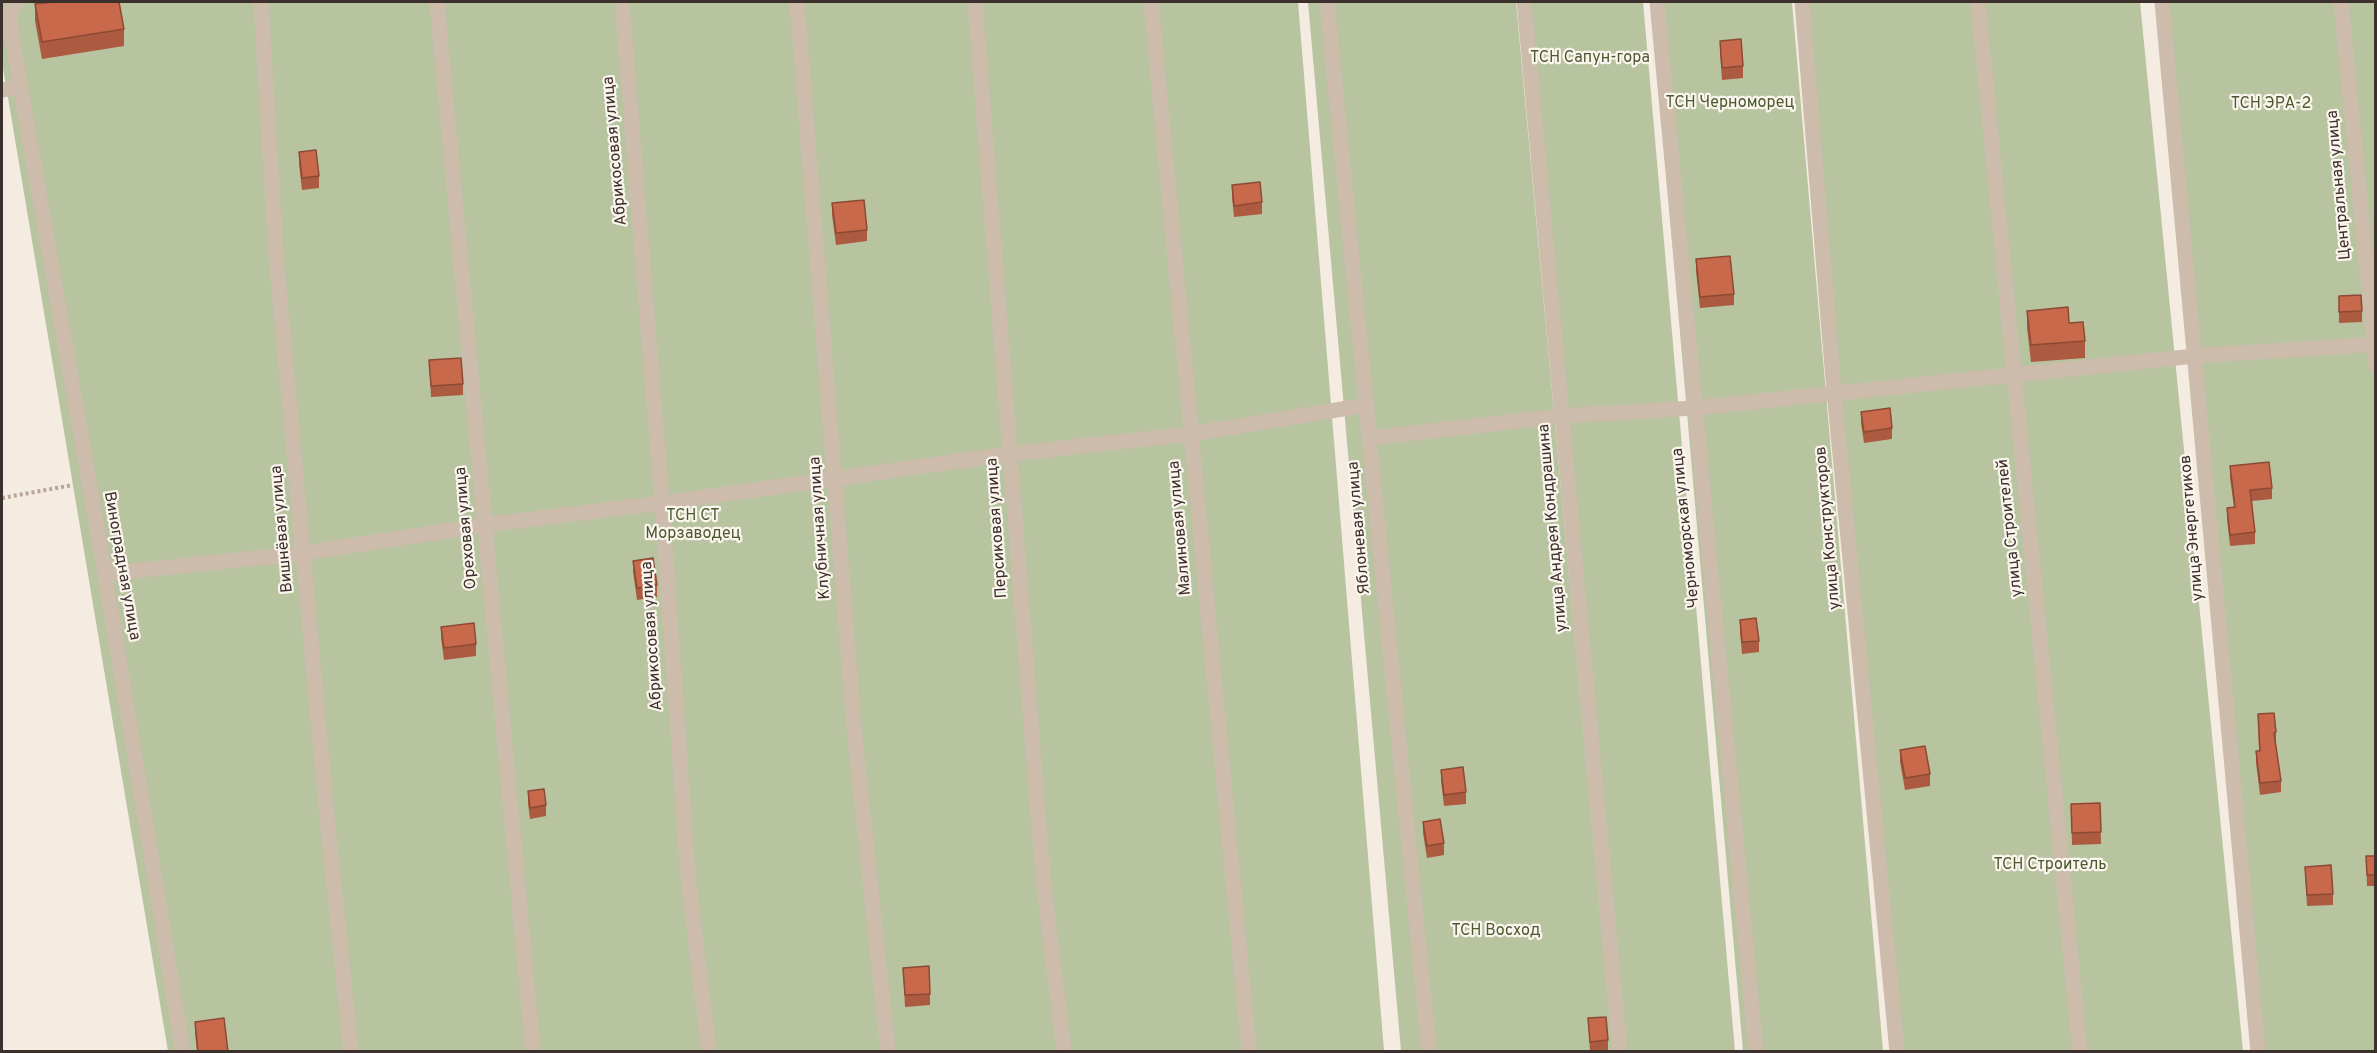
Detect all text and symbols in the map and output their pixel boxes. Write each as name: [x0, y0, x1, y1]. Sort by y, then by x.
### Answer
park label: ТСН Сапун-гора: [1530, 49, 1650, 69]
street label: Абрикосовая улица: [600, 76, 632, 226]
park label: ТСН Черноморец: [1666, 94, 1794, 114]
park label: ТСН ЭРА-2: [2231, 95, 2311, 115]
street label: Центральная улица: [2324, 109, 2356, 261]
street label: улица Андрея Кондрашина: [1535, 423, 1573, 633]
street label: улица Конструкторов: [1812, 445, 1846, 611]
street label: Черноморская улица: [1669, 447, 1705, 609]
street label: улица Энергетиков: [2177, 454, 2209, 602]
street label: Клубничная улица: [806, 456, 836, 600]
street label: Персиковая улица: [984, 457, 1012, 599]
street label: улица Строителей: [1994, 458, 2028, 598]
street label: Малиновая улица: [1166, 460, 1196, 596]
street label: Яблоневая улица: [1345, 461, 1375, 595]
street label: Вишнёвая улица: [268, 465, 298, 593]
street label: Ореховая улица: [452, 466, 482, 590]
street label: Виноградная улица: [98, 490, 144, 642]
park label: ТСН СТ Морзаводец: [645, 507, 741, 545]
street label: Абрикосовая улица: [638, 561, 668, 711]
park label: ТСН Строитель: [1993, 856, 2107, 876]
park label: ТСН Восход: [1451, 922, 1541, 942]

